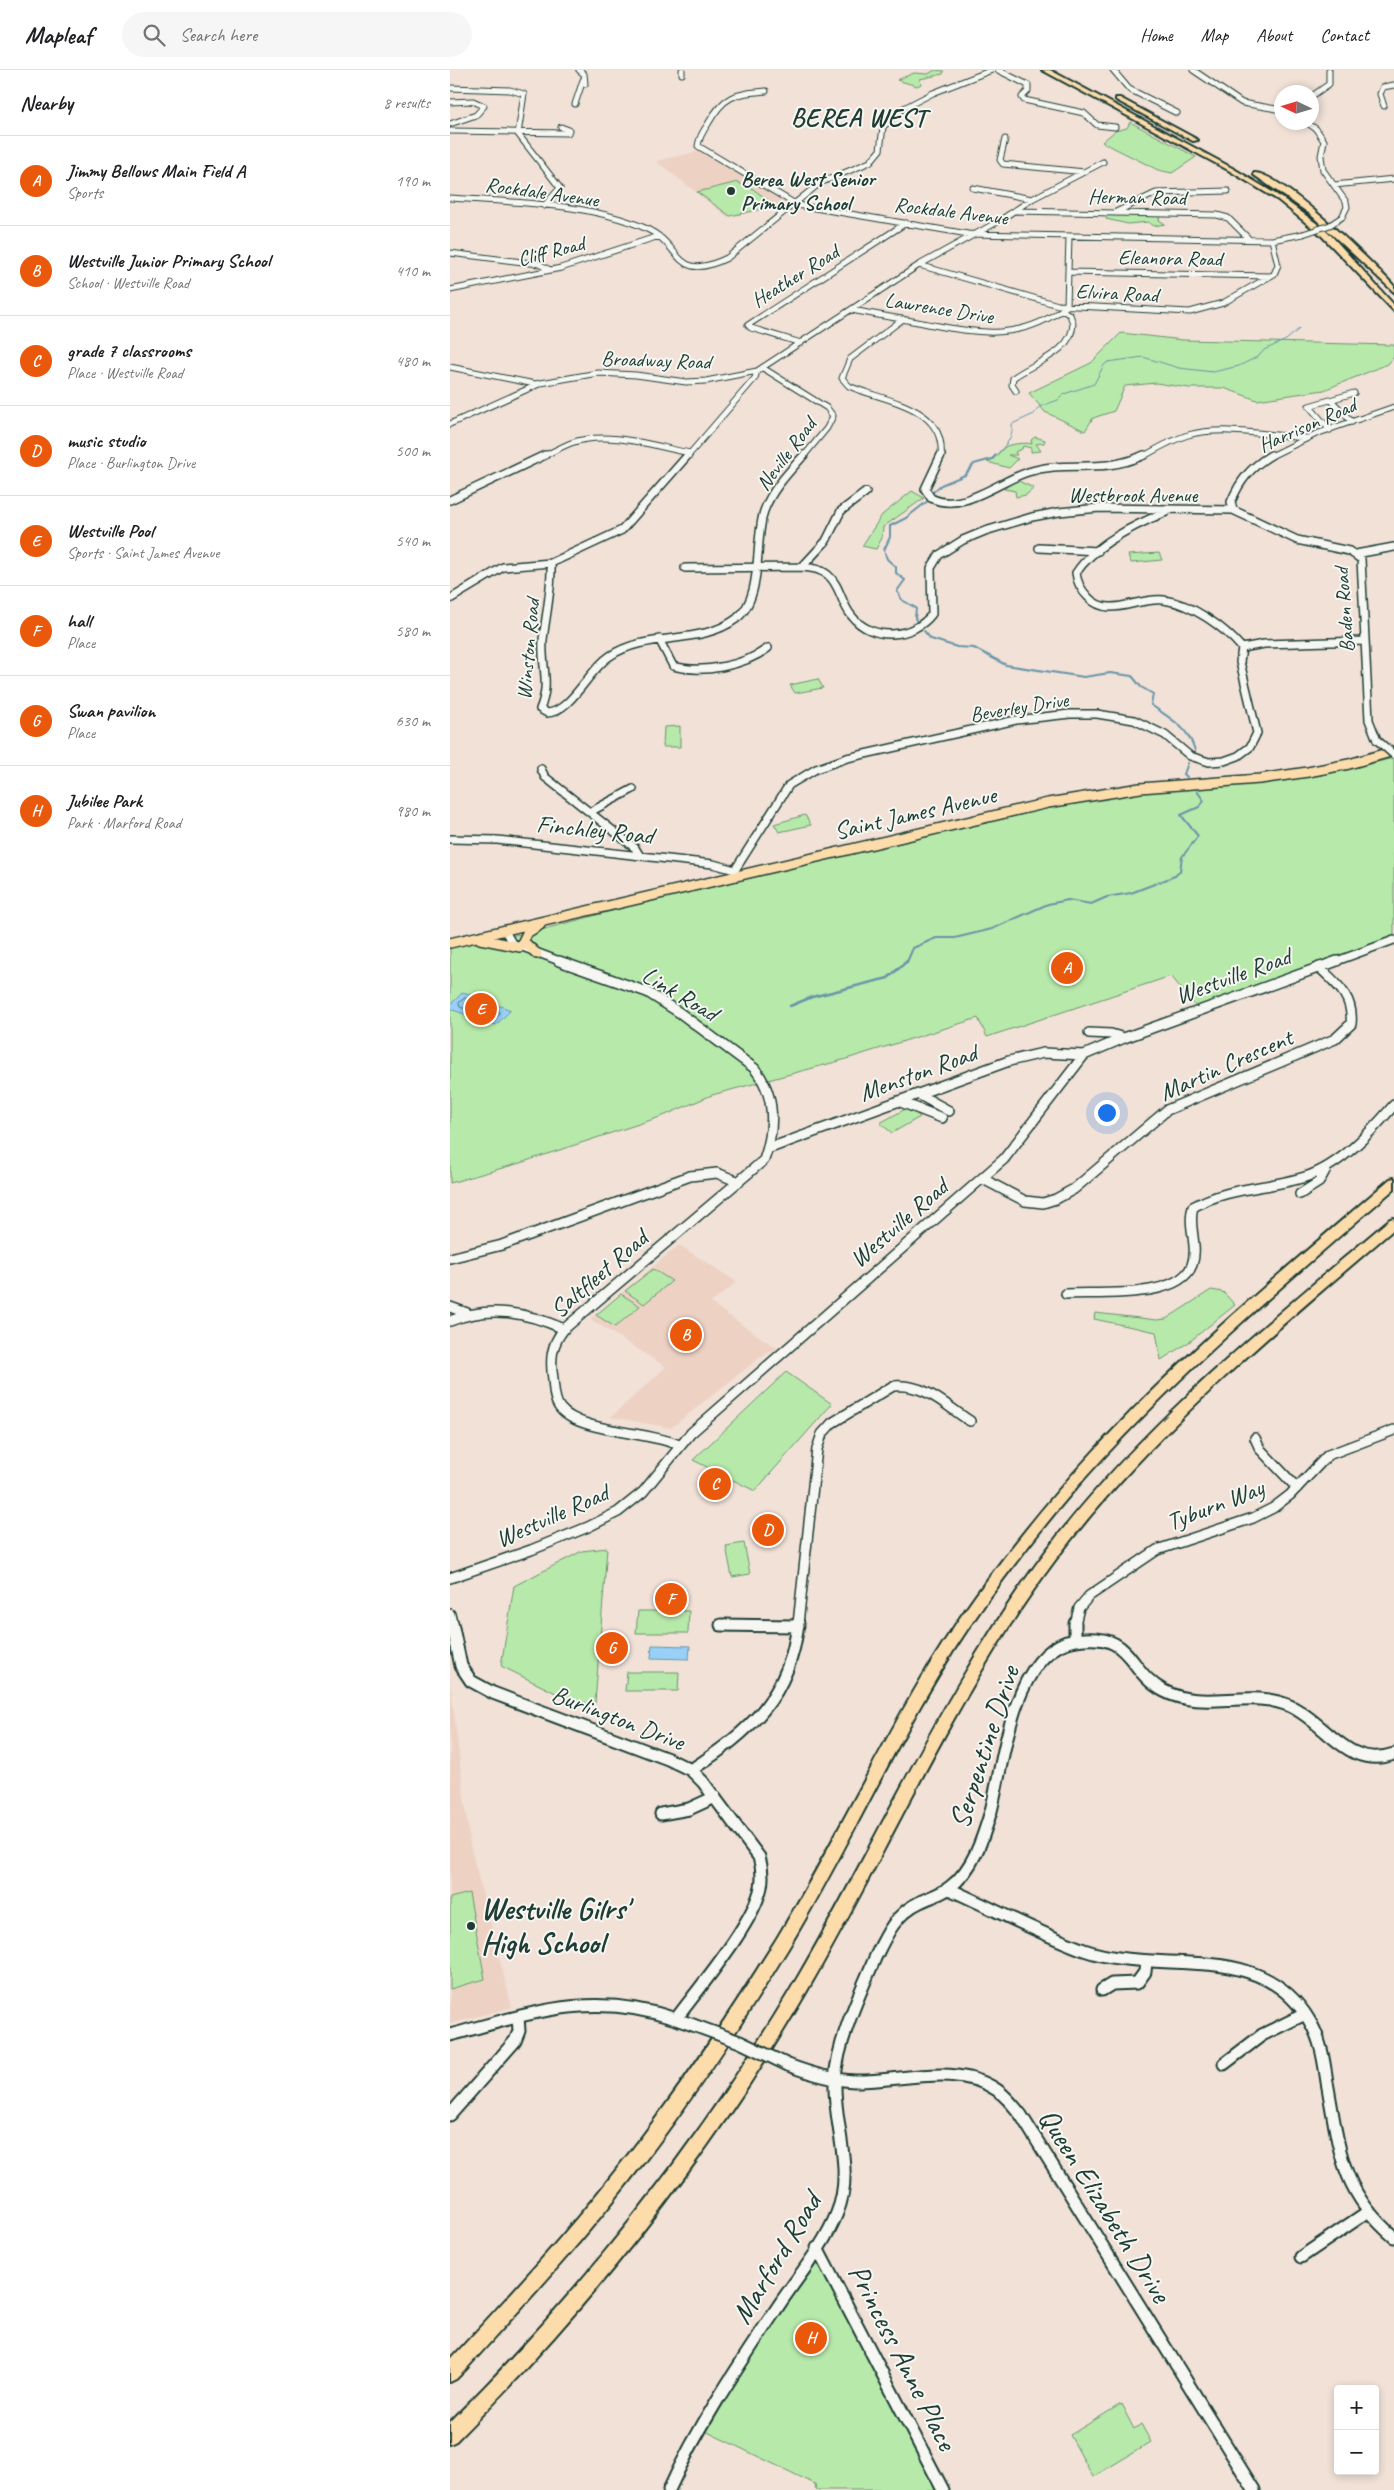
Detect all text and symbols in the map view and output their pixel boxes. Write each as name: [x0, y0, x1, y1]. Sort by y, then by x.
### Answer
search box: [122, 12, 472, 57]
text: Mapleaf: [25, 20, 92, 50]
icon: search: [140, 21, 168, 49]
text: Search here: [180, 23, 257, 47]
text: Home: [1140, 24, 1173, 46]
text: Map: [1201, 24, 1228, 46]
text: About: [1256, 24, 1292, 46]
text: Contact: [1320, 24, 1369, 46]
north arrow: [1274, 85, 1319, 130]
text: Nearby: [20, 90, 73, 116]
text: 8 results: [383, 93, 430, 113]
district label: BEREA WEST: [791, 102, 931, 134]
text: Jimmy Bellows Main Field A: [67, 159, 245, 183]
place label: Berea West Senior Primary School: [741, 166, 877, 216]
text: A: [32, 171, 40, 191]
text: 190 m: [396, 171, 430, 191]
street label: Rockdale Avenue: [484, 171, 601, 213]
text: Sports: [67, 183, 103, 203]
street label: Herman Road: [1088, 183, 1190, 211]
marker: Berea West Senior Primary School: [725, 185, 737, 197]
street label: Rockdale Avenue: [893, 191, 1010, 231]
street label: Cliff Road: [515, 229, 591, 272]
street label: Heather Road: [746, 237, 847, 313]
street label: Eleanora Road: [1118, 244, 1226, 272]
text: Westville Junior Primary School: [67, 249, 270, 273]
text: B: [32, 261, 40, 281]
text: 410 m: [396, 261, 430, 281]
text: School · Westville Road: [67, 273, 189, 293]
street label: Elvira Road: [1075, 278, 1163, 308]
street label: Lawrence Drive: [883, 287, 996, 330]
text: grade 7 classrooms: [67, 339, 191, 363]
street label: Broadway Road: [601, 345, 715, 375]
text: C: [32, 351, 40, 371]
text: 480 m: [396, 351, 430, 371]
text: Place · Westville Road: [67, 363, 183, 383]
street label: Harrison Road: [1254, 390, 1363, 458]
street label: Neville Road: [750, 409, 824, 496]
text: music studio: [67, 429, 145, 453]
text: D: [31, 441, 41, 461]
text: 500 m: [396, 441, 430, 461]
text: Place · Burlington Drive: [67, 453, 195, 473]
street label: Westbrook Avenue: [1069, 482, 1199, 508]
text: Westville Pool: [67, 519, 153, 543]
text: E: [32, 531, 40, 551]
text: 540 m: [396, 531, 430, 551]
text: Sports · Saint James Avenue: [67, 543, 219, 563]
street label: Baden Road: [1328, 564, 1360, 653]
street label: Winston Road: [511, 594, 546, 700]
text: hall: [67, 609, 91, 633]
text: F: [32, 621, 40, 641]
text: 580 m: [396, 621, 430, 641]
text: Place: [67, 633, 95, 653]
street label: Beverley Drive: [968, 686, 1071, 728]
text: Swan pavilion: [67, 699, 155, 723]
text: G: [32, 711, 40, 731]
text: 630 m: [396, 711, 430, 731]
text: Place: [67, 723, 95, 743]
street label: Saint James Avenue: [831, 778, 1001, 847]
text: Jubilee Park: [67, 789, 142, 813]
text: H: [31, 801, 41, 821]
text: 980 m: [396, 801, 430, 821]
street label: Finchley Road: [535, 808, 658, 852]
text: Park · Marford Road: [67, 813, 181, 833]
street label: Westville Road: [1171, 939, 1298, 1012]
pin: A: [1051, 949, 1083, 987]
street label: Link Road: [636, 959, 727, 1031]
pin: E: [465, 990, 497, 1028]
street label: Martin Crescent: [1154, 1020, 1300, 1109]
street label: Menston Road: [855, 1035, 985, 1109]
your location: [1094, 1100, 1120, 1126]
street label: Westville Road: [843, 1169, 957, 1275]
street label: Saltfleet Road: [543, 1220, 658, 1325]
pin: B: [670, 1316, 702, 1354]
pin: C: [699, 1465, 731, 1503]
street label: Tyburn Way: [1162, 1471, 1270, 1538]
street label: Westville Road: [490, 1476, 616, 1555]
pin: D: [752, 1511, 784, 1549]
pin: F: [655, 1580, 687, 1618]
pin: G: [596, 1629, 628, 1667]
street label: Serpentine Drive: [940, 1659, 1029, 1833]
street label: Burlington Drive: [547, 1678, 691, 1759]
place label: Westville Gilrs' High School: [481, 1890, 635, 1962]
marker: Westville Gilrs' High School: [465, 1920, 477, 1932]
street label: Queen Elizabeth Drive: [1030, 2101, 1181, 2311]
street label: Marford Road: [722, 2182, 832, 2330]
street label: Princess Anne Place: [840, 2258, 967, 2458]
pin: H: [795, 2319, 827, 2357]
map controls: [1334, 2385, 1379, 2475]
button: +: [1334, 2385, 1379, 2430]
button: −: [1334, 2430, 1379, 2475]

